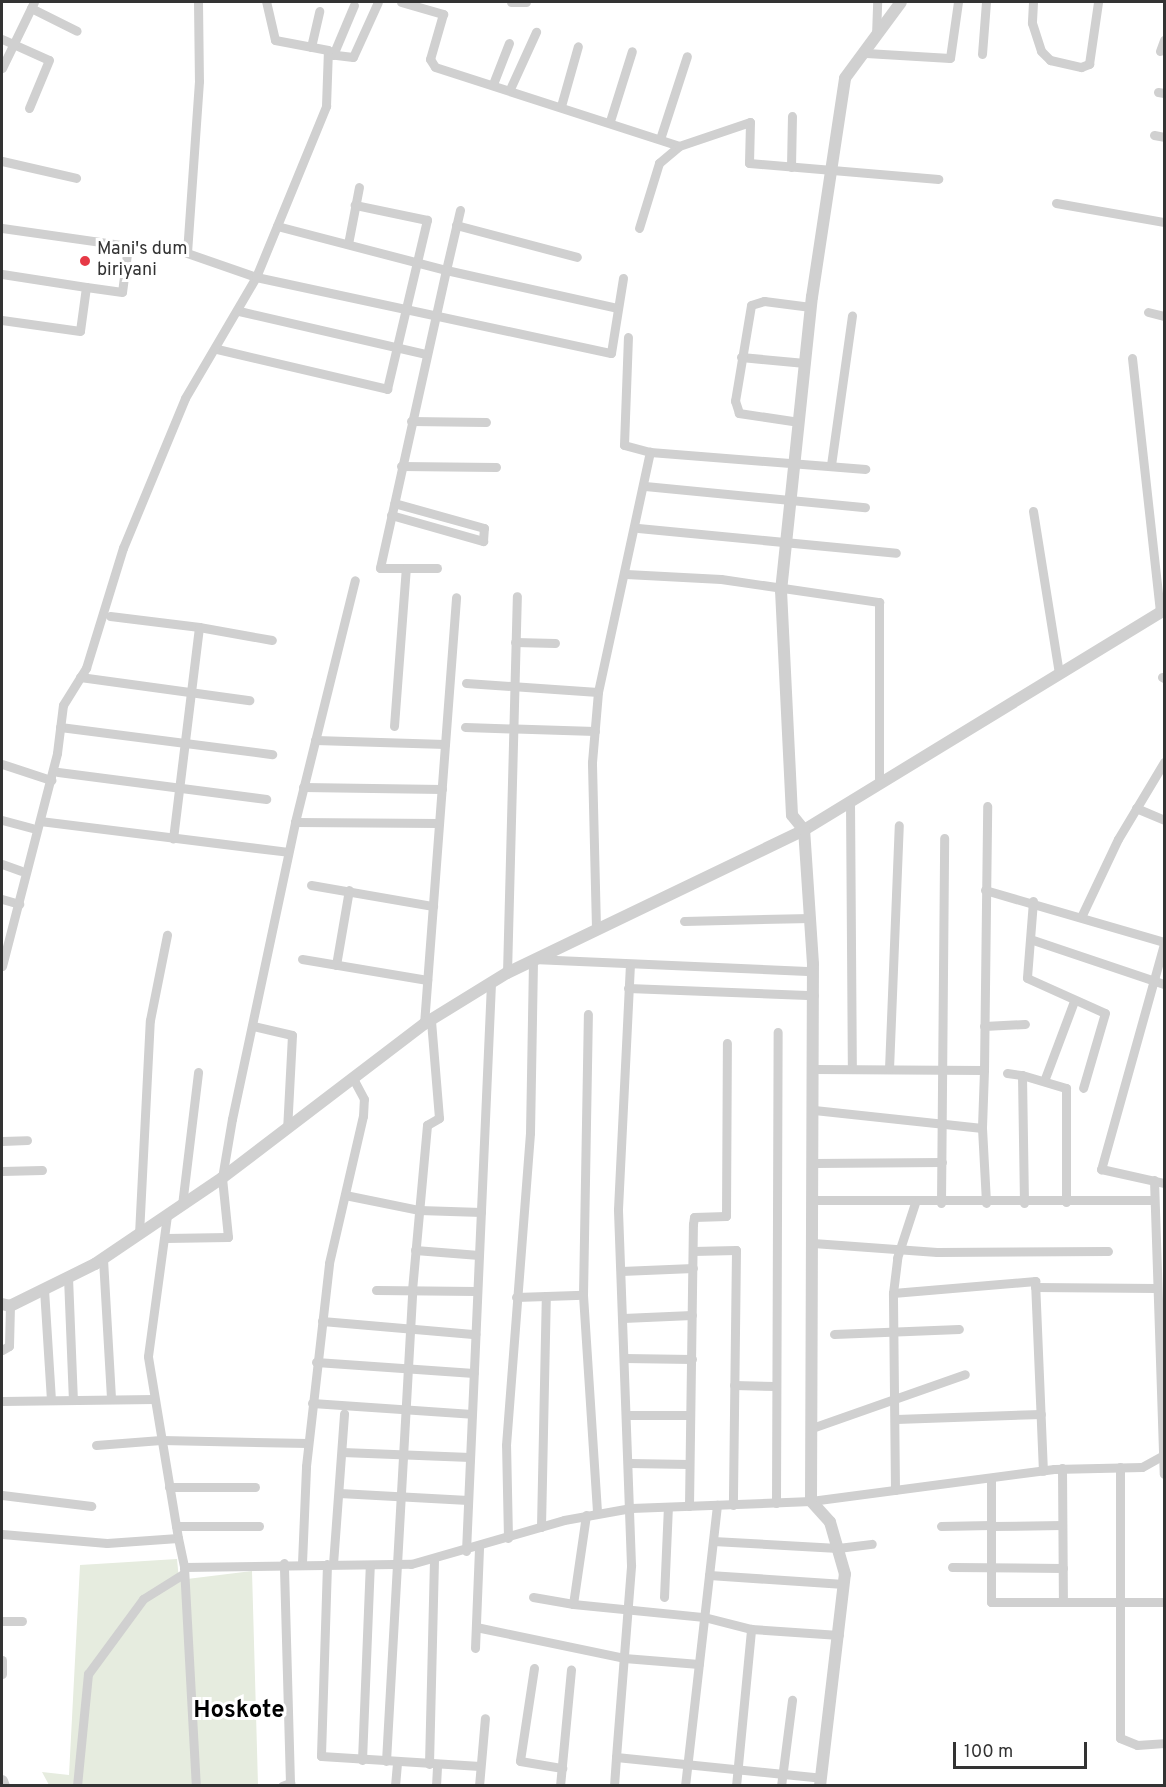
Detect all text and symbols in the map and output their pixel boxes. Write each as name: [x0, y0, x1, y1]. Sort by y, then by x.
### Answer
place label: Mani's dum biriyani: [97, 240, 187, 282]
marker: Mani's dum biriyani: [78, 254, 92, 268]
district label: Hoskote: [193, 1698, 285, 1726]
scale bar: [956, 1730, 1090, 1768]
text: 100 m: [964, 1741, 1013, 1764]

